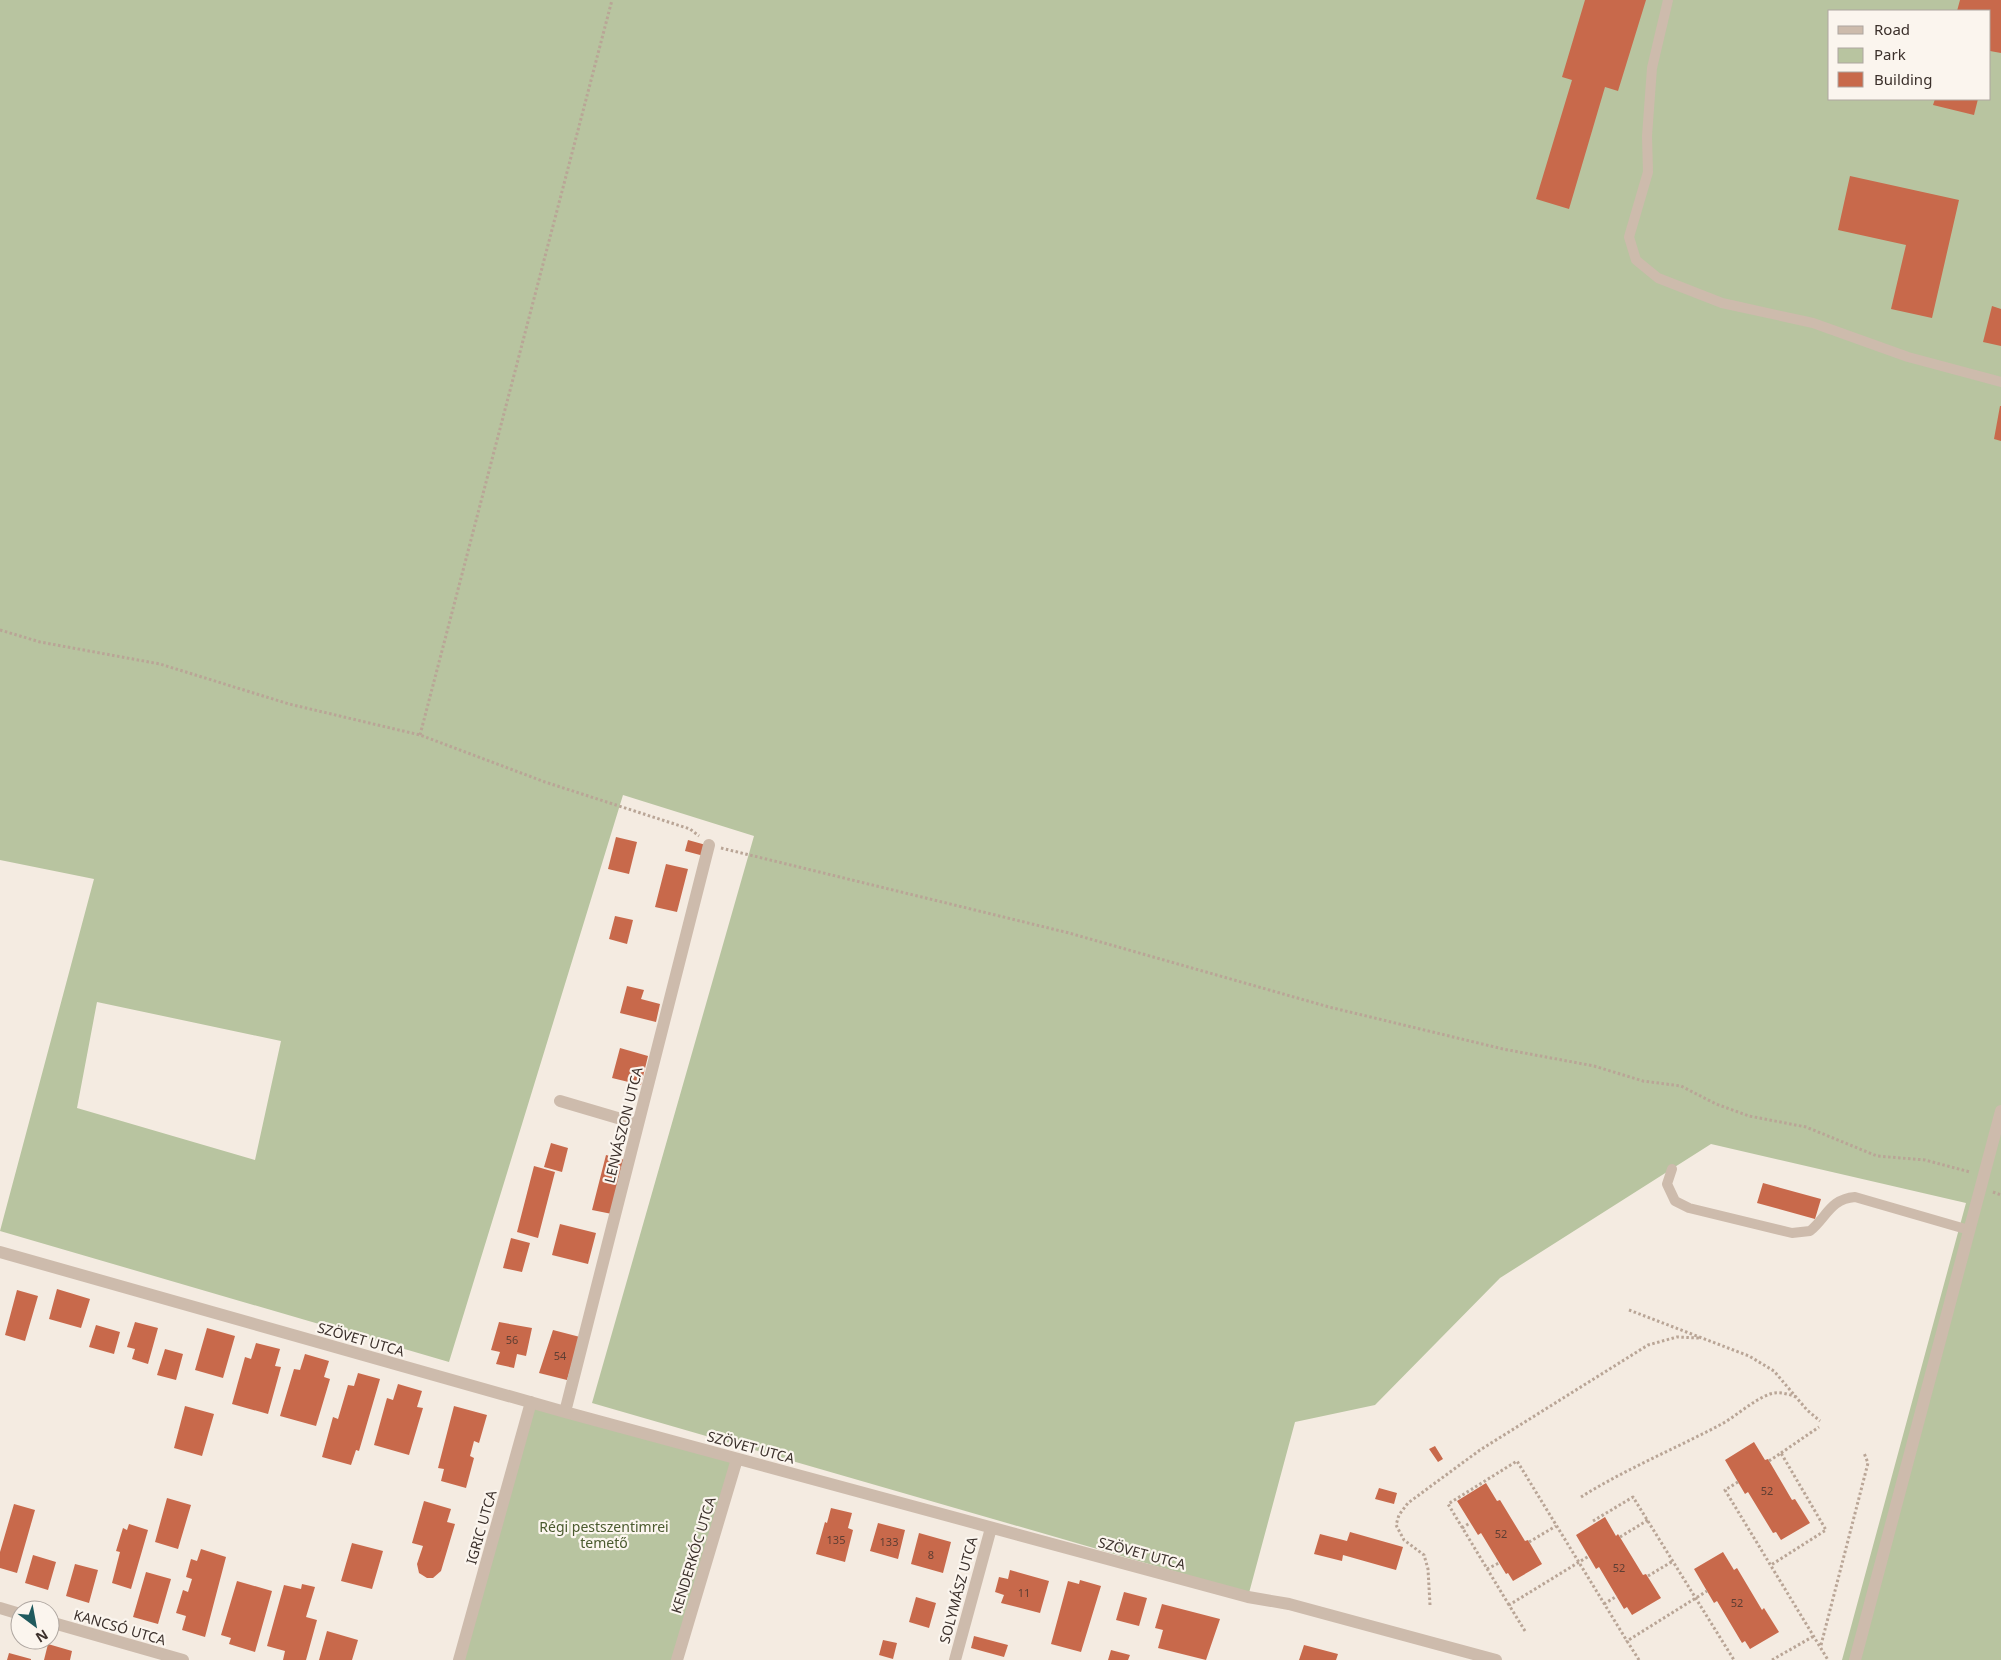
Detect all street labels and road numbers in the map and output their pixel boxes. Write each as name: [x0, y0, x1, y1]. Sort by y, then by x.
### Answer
street label: LENVÁSZON UTCA: [599, 1065, 647, 1185]
street label: SZÖVET UTCA: [315, 1318, 407, 1360]
street label: SZÖVET UTCA: [705, 1426, 797, 1468]
street label: IGRIC UTCA: [461, 1488, 501, 1566]
street label: KENDERKÓC UTCA: [666, 1494, 720, 1616]
street label: SZÖVET UTCA: [1096, 1532, 1188, 1574]
street label: SOLYMÁSZ UTCA: [935, 1534, 981, 1646]
street label: KANCSÓ UTCA: [72, 1605, 168, 1649]

